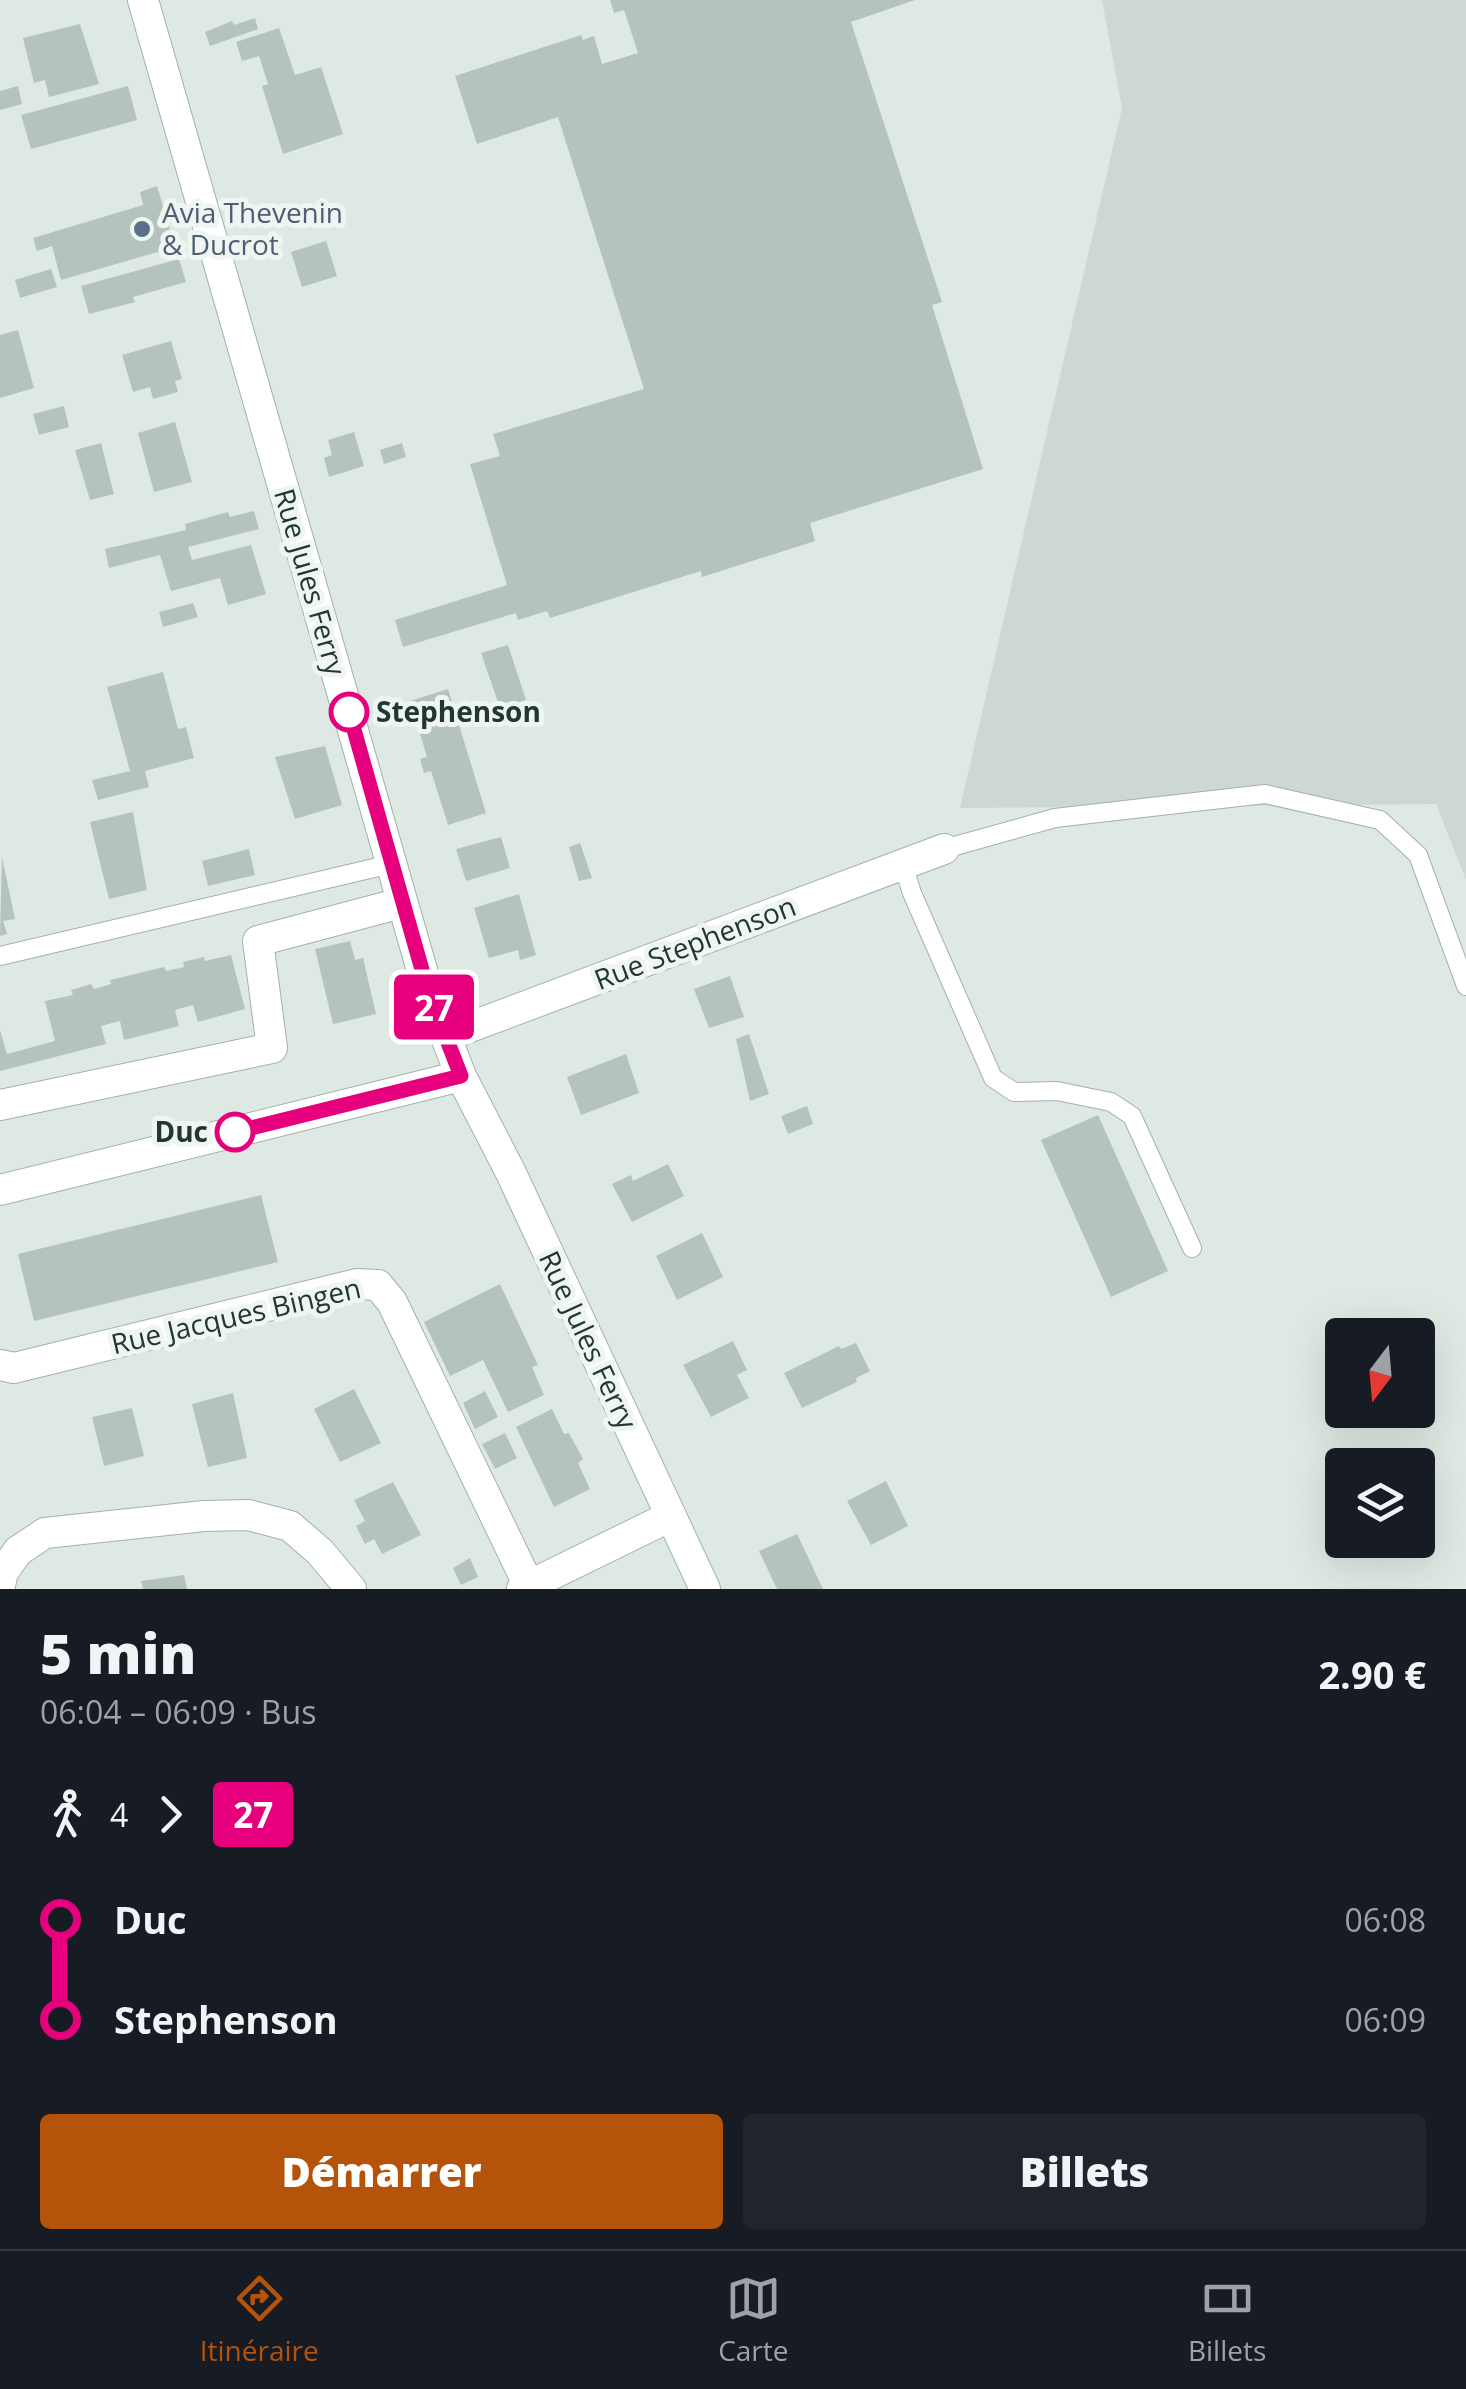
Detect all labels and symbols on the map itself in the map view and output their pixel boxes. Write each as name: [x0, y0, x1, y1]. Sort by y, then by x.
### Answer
place label: Avia Thevenin & Ducrot: [162, 193, 343, 263]
marker: Avia Thevenin & Ducrot: [131, 218, 153, 240]
street label: Rue Jules Ferry: [266, 484, 356, 680]
place label: Stephenson: [376, 692, 541, 730]
marker: Stephenson: [330, 693, 368, 731]
street label: Rue Stephenson: [588, 886, 801, 998]
line badge: 27: [389, 974, 479, 1040]
place label: Duc: [154, 1112, 208, 1150]
marker: Duc: [216, 1113, 254, 1151]
street label: Rue Jules Ferry: [531, 1244, 647, 1436]
street label: Rue Jacques Bingen: [107, 1268, 364, 1362]
north arrow: [1325, 1318, 1435, 1428]

